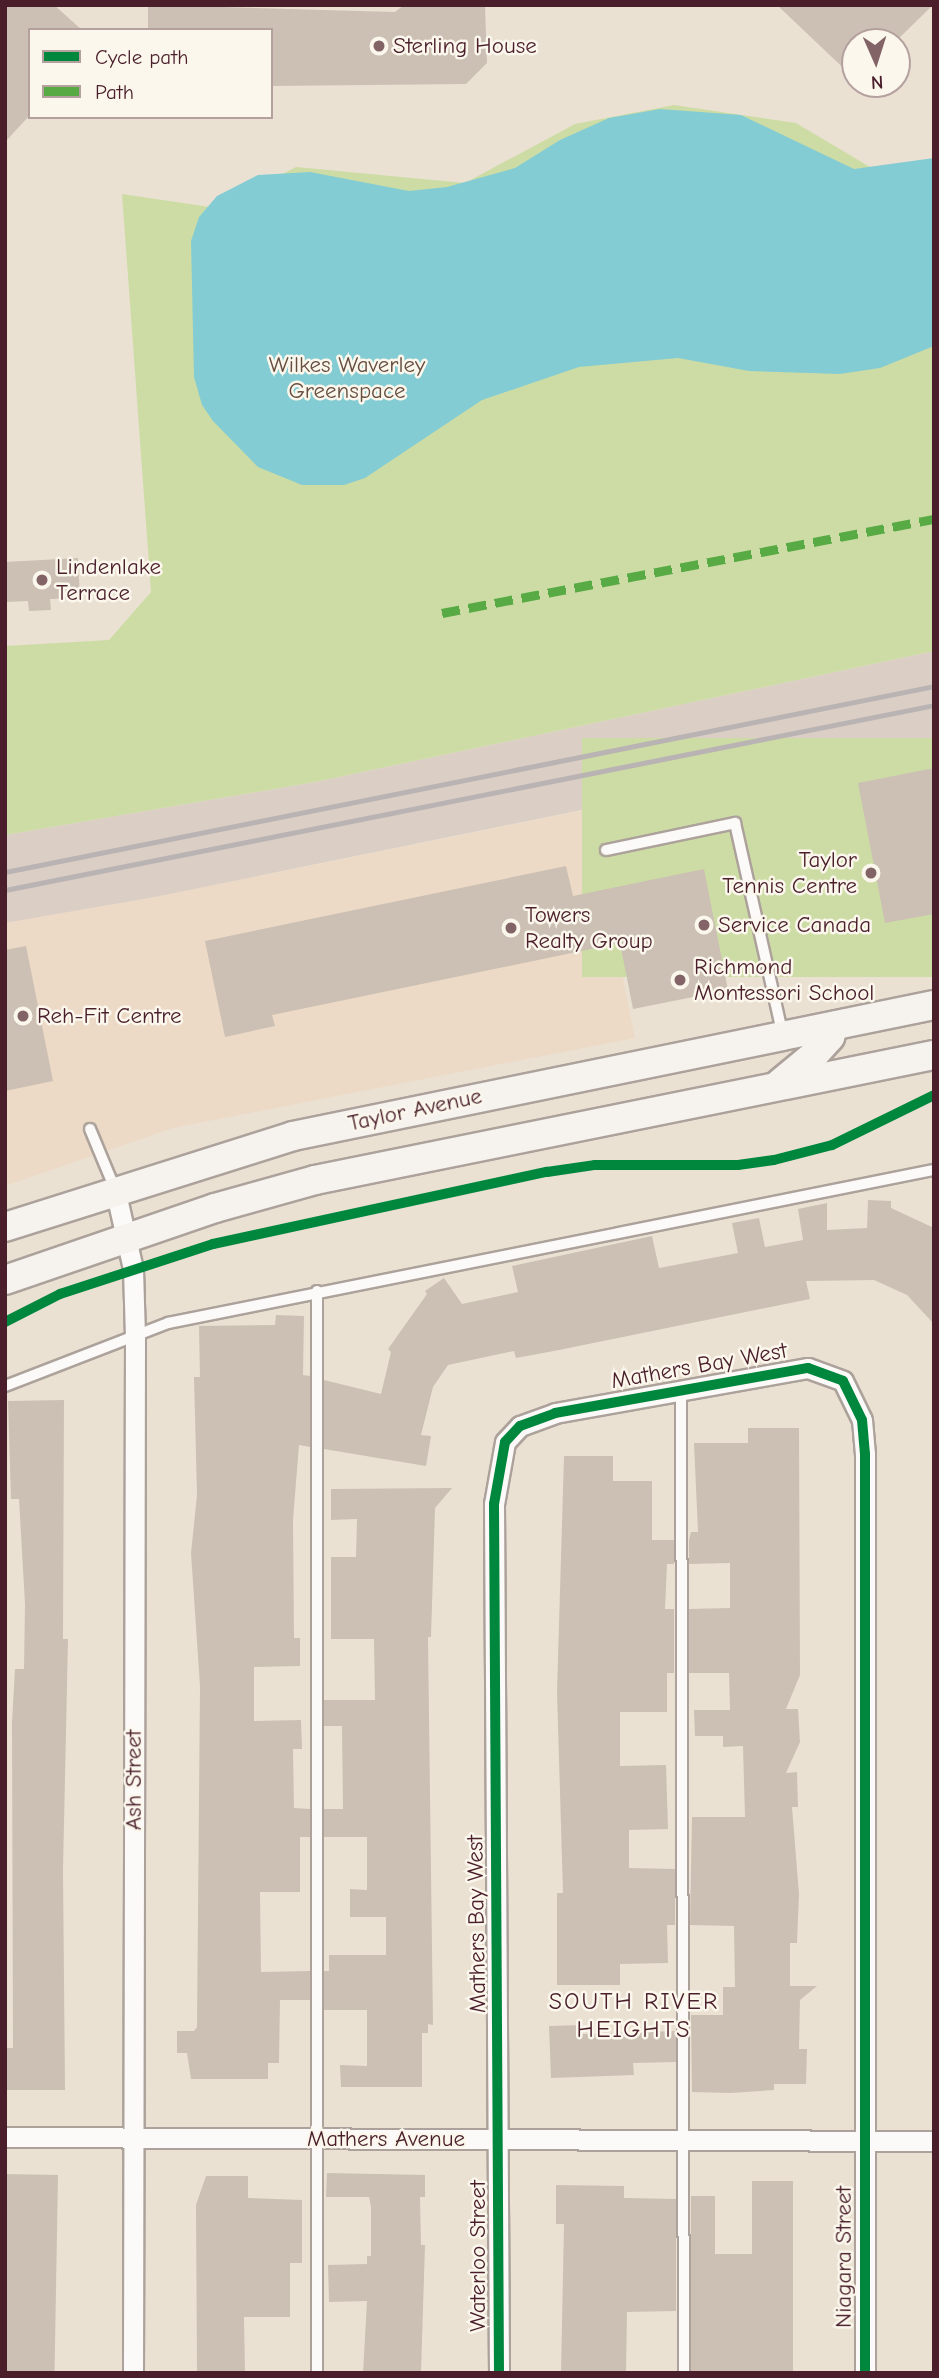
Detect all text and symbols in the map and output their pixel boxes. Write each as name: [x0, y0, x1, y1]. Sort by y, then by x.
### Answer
legend: [28, 28, 273, 119]
north arrow: [841, 28, 911, 98]
place label: Sterling House: [393, 32, 537, 60]
marker: Sterling House: [371, 38, 387, 54]
text: Cycle path: [95, 45, 188, 69]
text: N: [870, 71, 884, 93]
text: Path: [95, 80, 134, 104]
park label: Wilkes Waverley Greenspace: [269, 351, 425, 405]
place label: Lindenlake Terrace: [56, 553, 161, 607]
marker: Lindenlake Terrace: [34, 572, 50, 588]
place label: Taylor Tennis Centre: [722, 846, 857, 900]
marker: Taylor Tennis Centre: [863, 865, 879, 881]
place label: Towers Realty Group: [525, 901, 653, 955]
place label: Service Canada: [718, 911, 871, 939]
marker: Service Canada: [696, 917, 712, 933]
marker: Towers Realty Group: [503, 920, 519, 936]
place label: Richmond Montessori School: [694, 953, 874, 1007]
marker: Richmond Montessori School: [672, 972, 688, 988]
place label: Reh-Fit Centre: [37, 1002, 181, 1030]
marker: Reh-Fit Centre: [15, 1008, 31, 1024]
street label: Taylor Avenue: [346, 1082, 484, 1138]
street label: Mathers Bay West: [609, 1337, 789, 1395]
street label: Ash Street: [120, 1730, 148, 1830]
street label: Mathers Bay West: [462, 1835, 492, 2013]
district label: SOUTH RIVER HEIGHTS: [550, 1988, 718, 2044]
street label: Mathers Avenue: [307, 2125, 465, 2153]
street label: Waterloo Street: [464, 2180, 492, 2332]
street label: Niagara Street: [830, 2186, 858, 2328]

